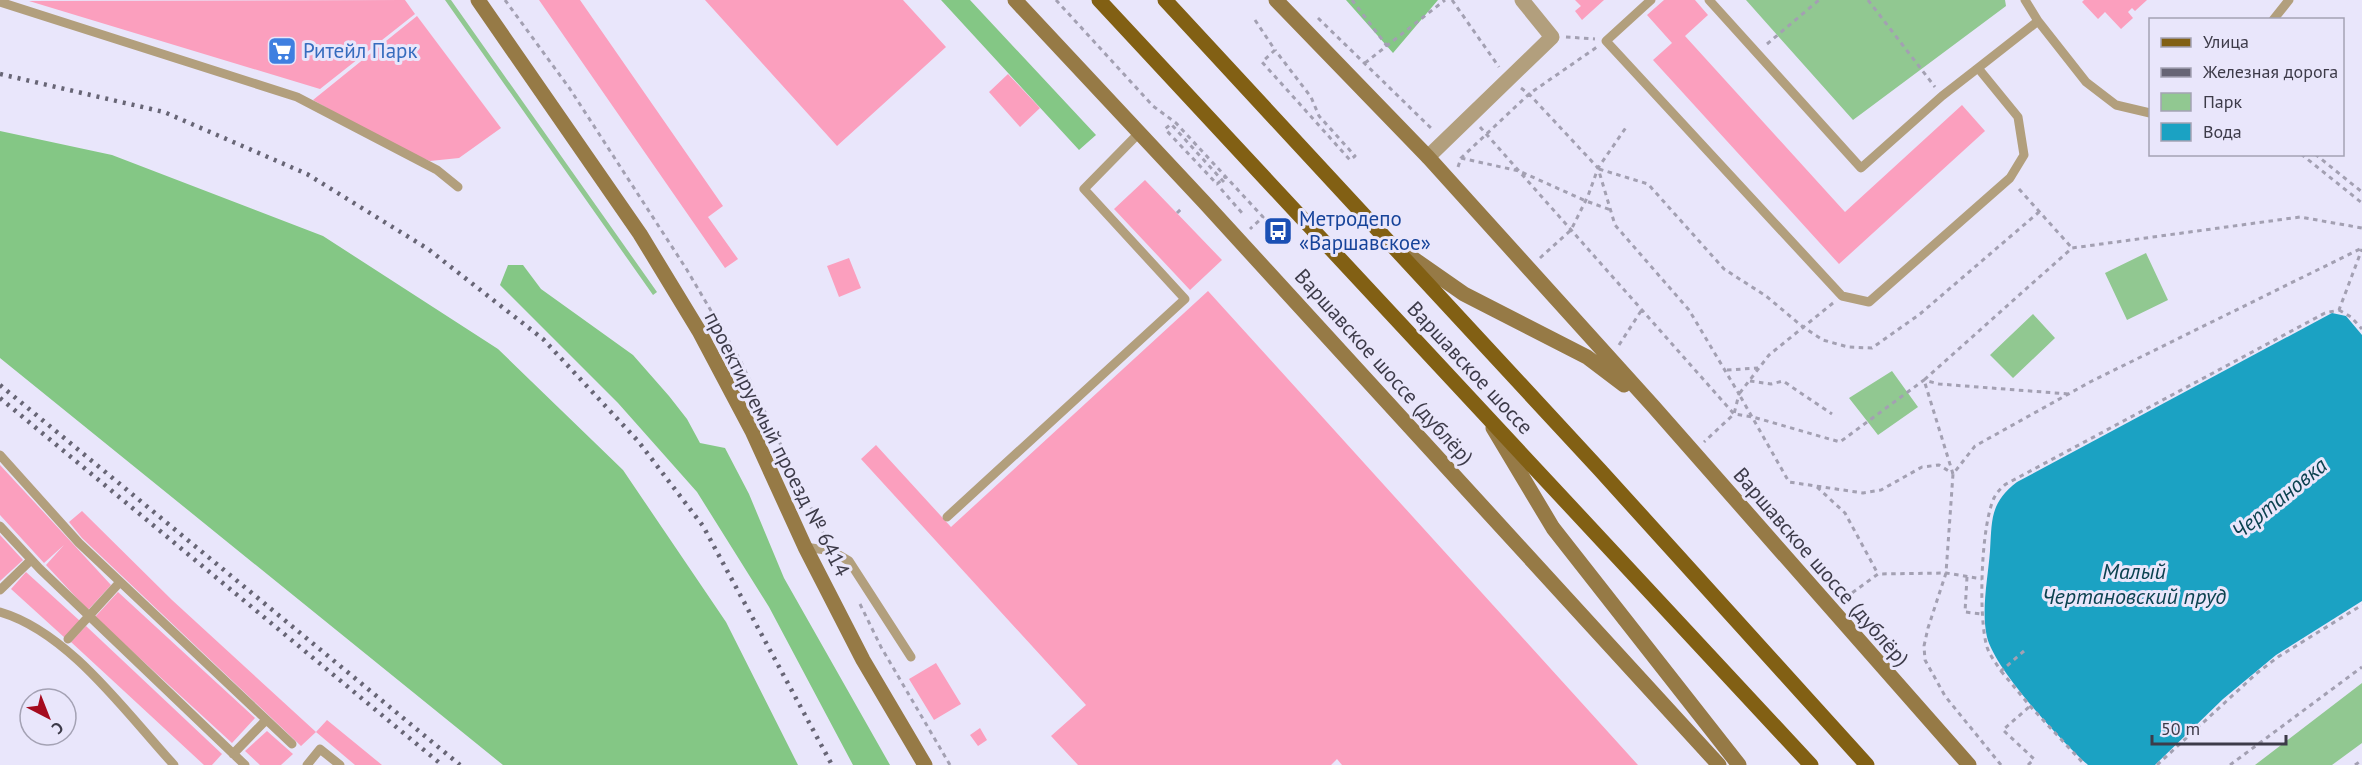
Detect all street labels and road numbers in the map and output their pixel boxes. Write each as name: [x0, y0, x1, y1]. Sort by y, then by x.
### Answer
street label: Варшавское шоссе (дублёр): [1289, 264, 1479, 470]
street label: Варшавское шоссе: [1402, 296, 1538, 440]
street label: проектируемый проезд № 6414: [699, 307, 856, 581]
street label: Варшавское шоссе (дублёр): [1728, 462, 1915, 672]

